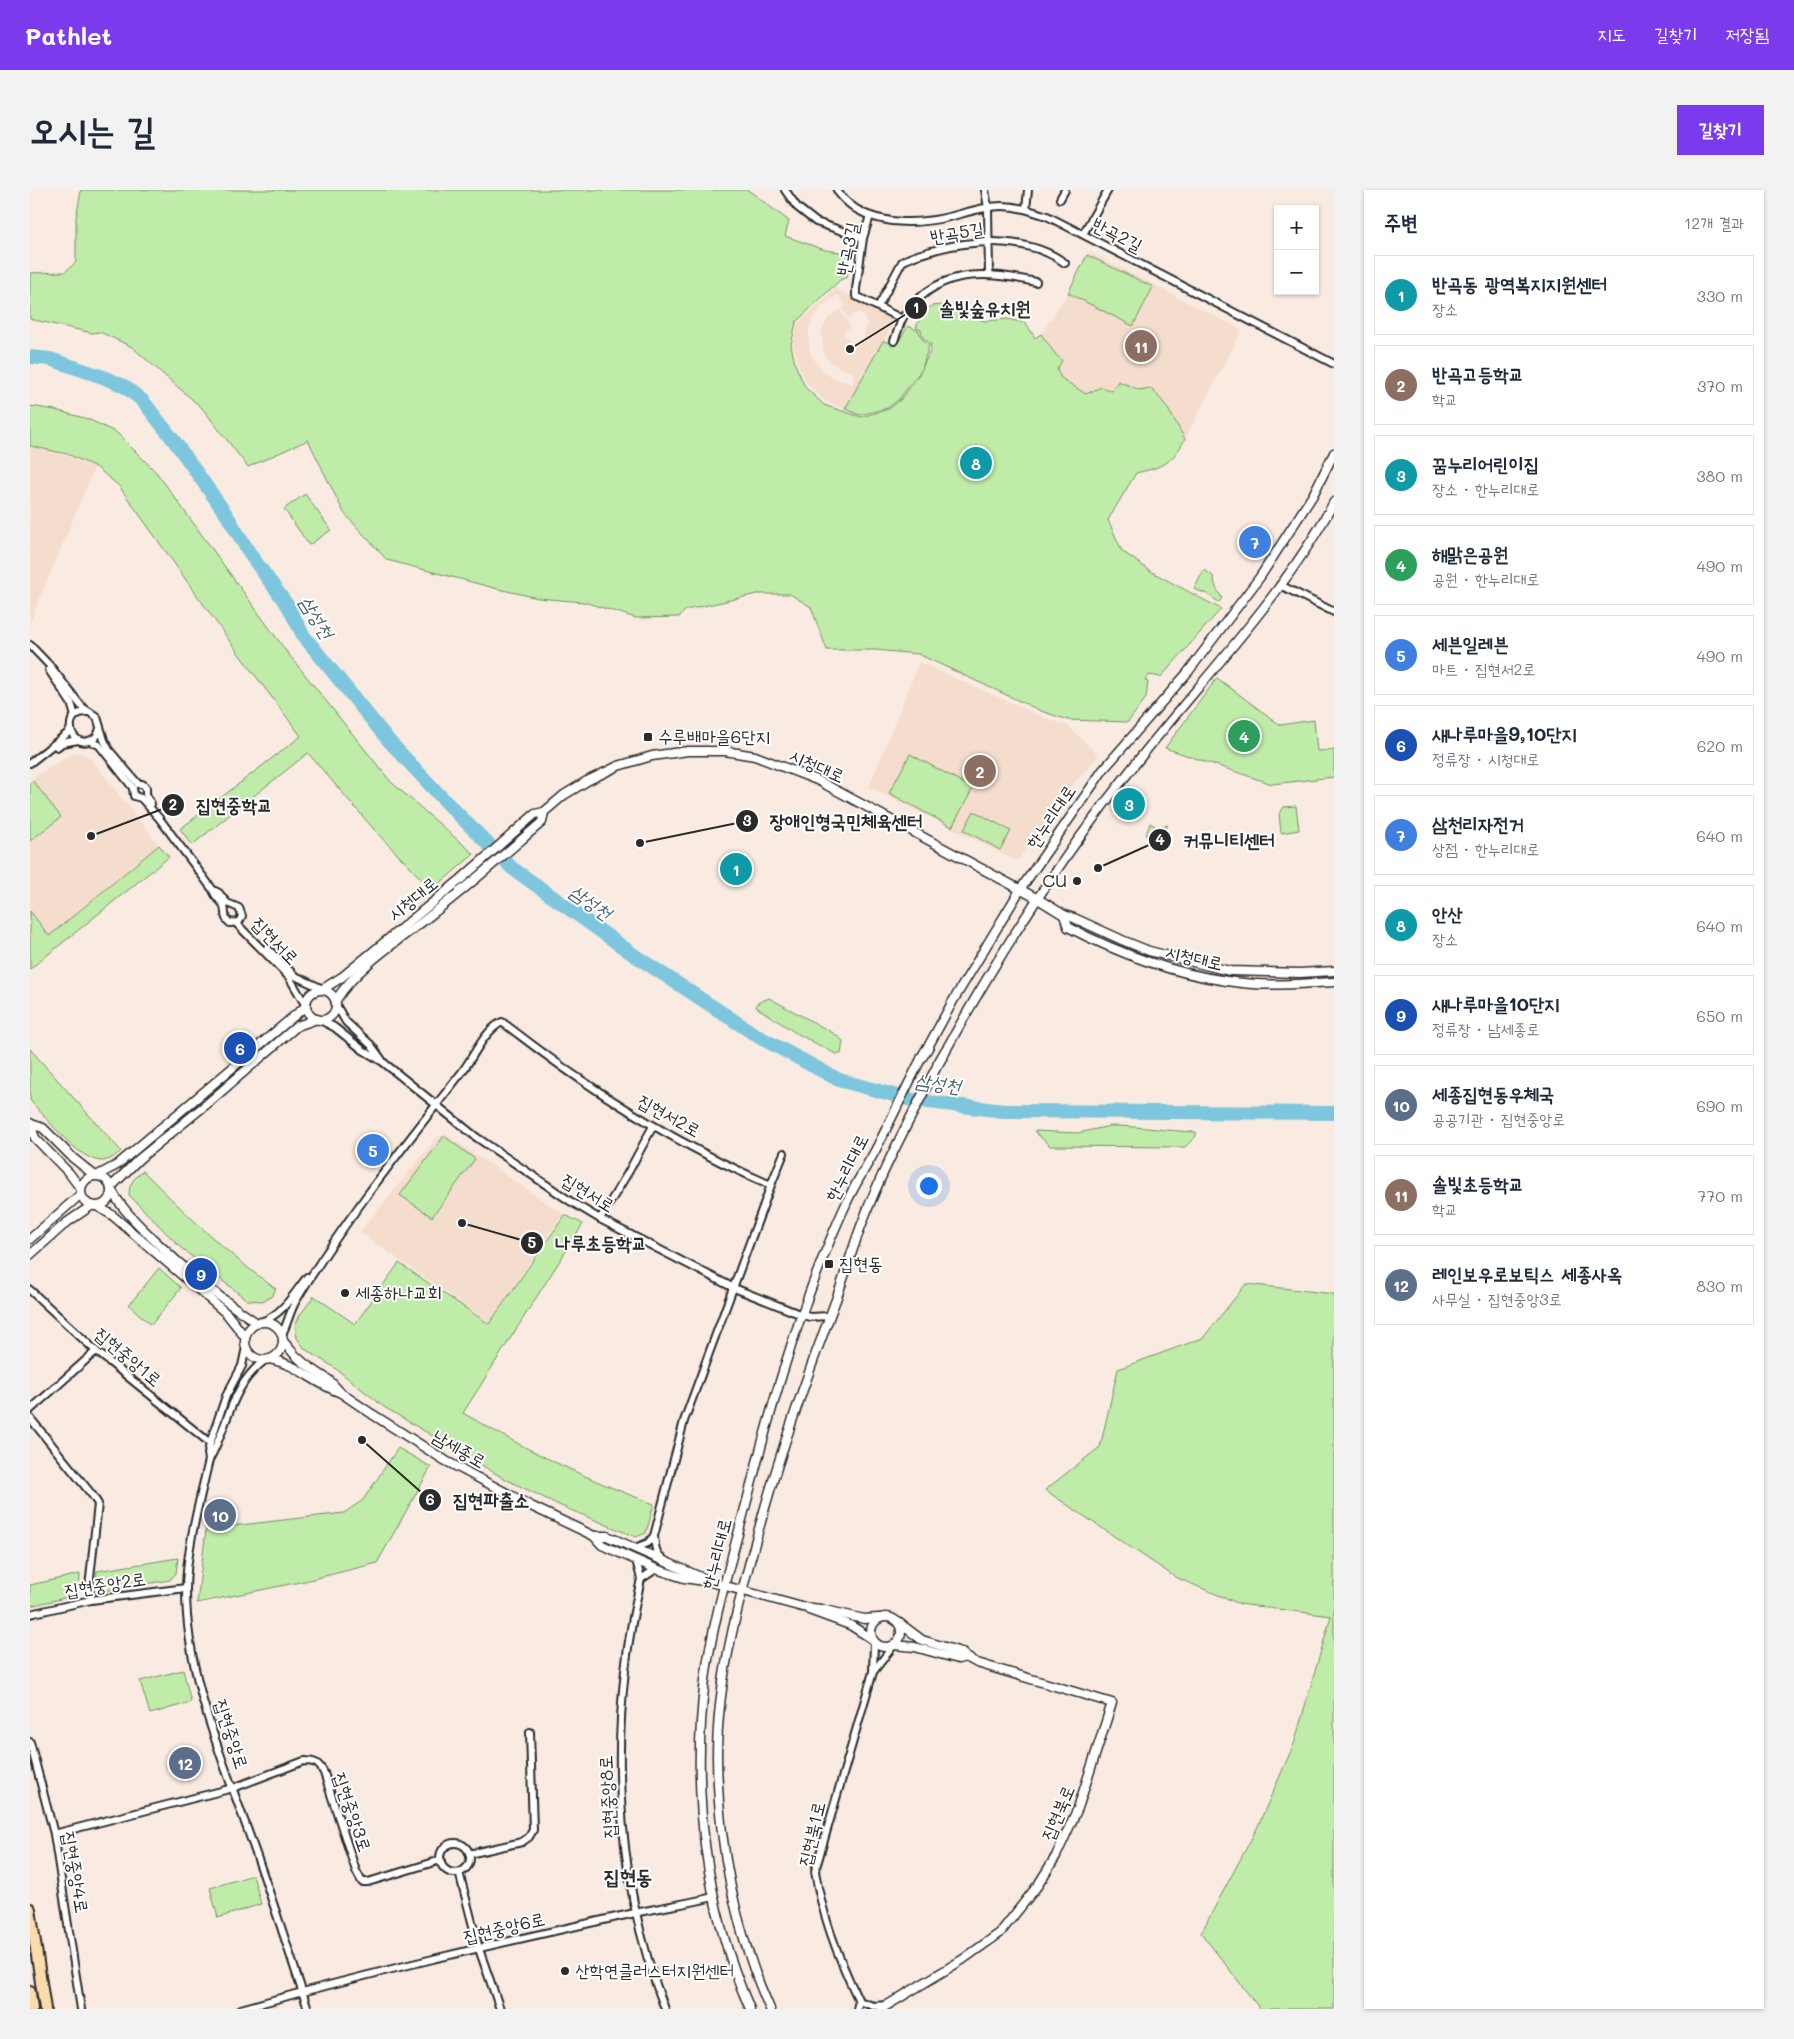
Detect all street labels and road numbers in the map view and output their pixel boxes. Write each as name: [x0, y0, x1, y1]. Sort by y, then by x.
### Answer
street label: 반곡2길: [1088, 211, 1147, 257]
street label: 반곡5길: [928, 216, 986, 248]
street label: 반곡3길: [830, 220, 864, 278]
street label: 시청대로: [786, 742, 849, 788]
street label: 한누리대로: [1020, 780, 1080, 853]
street label: 시청대로: [382, 871, 442, 926]
street label: 집현서로: [247, 911, 304, 969]
street label: 시청대로: [1163, 939, 1225, 975]
street label: 집현서2로: [634, 1088, 705, 1142]
street label: 한누리대로: [819, 1130, 873, 1205]
street label: 집현서로: [558, 1167, 620, 1217]
street label: 집현중앙1로: [90, 1321, 167, 1391]
street label: 남세종로: [428, 1423, 491, 1473]
street label: 한누리대로: [696, 1516, 736, 1592]
street label: 집현중앙2로: [62, 1566, 147, 1602]
street label: 집현중앙로: [209, 1696, 255, 1772]
street label: 집현중앙8로: [593, 1755, 621, 1839]
street label: 집현중앙3로: [328, 1769, 378, 1855]
street label: 집현북로: [1035, 1781, 1079, 1844]
street label: 집현북1로: [792, 1799, 830, 1869]
street label: 집현중앙4로: [57, 1829, 95, 1915]
street label: 집현중앙6로: [460, 1906, 547, 1948]

